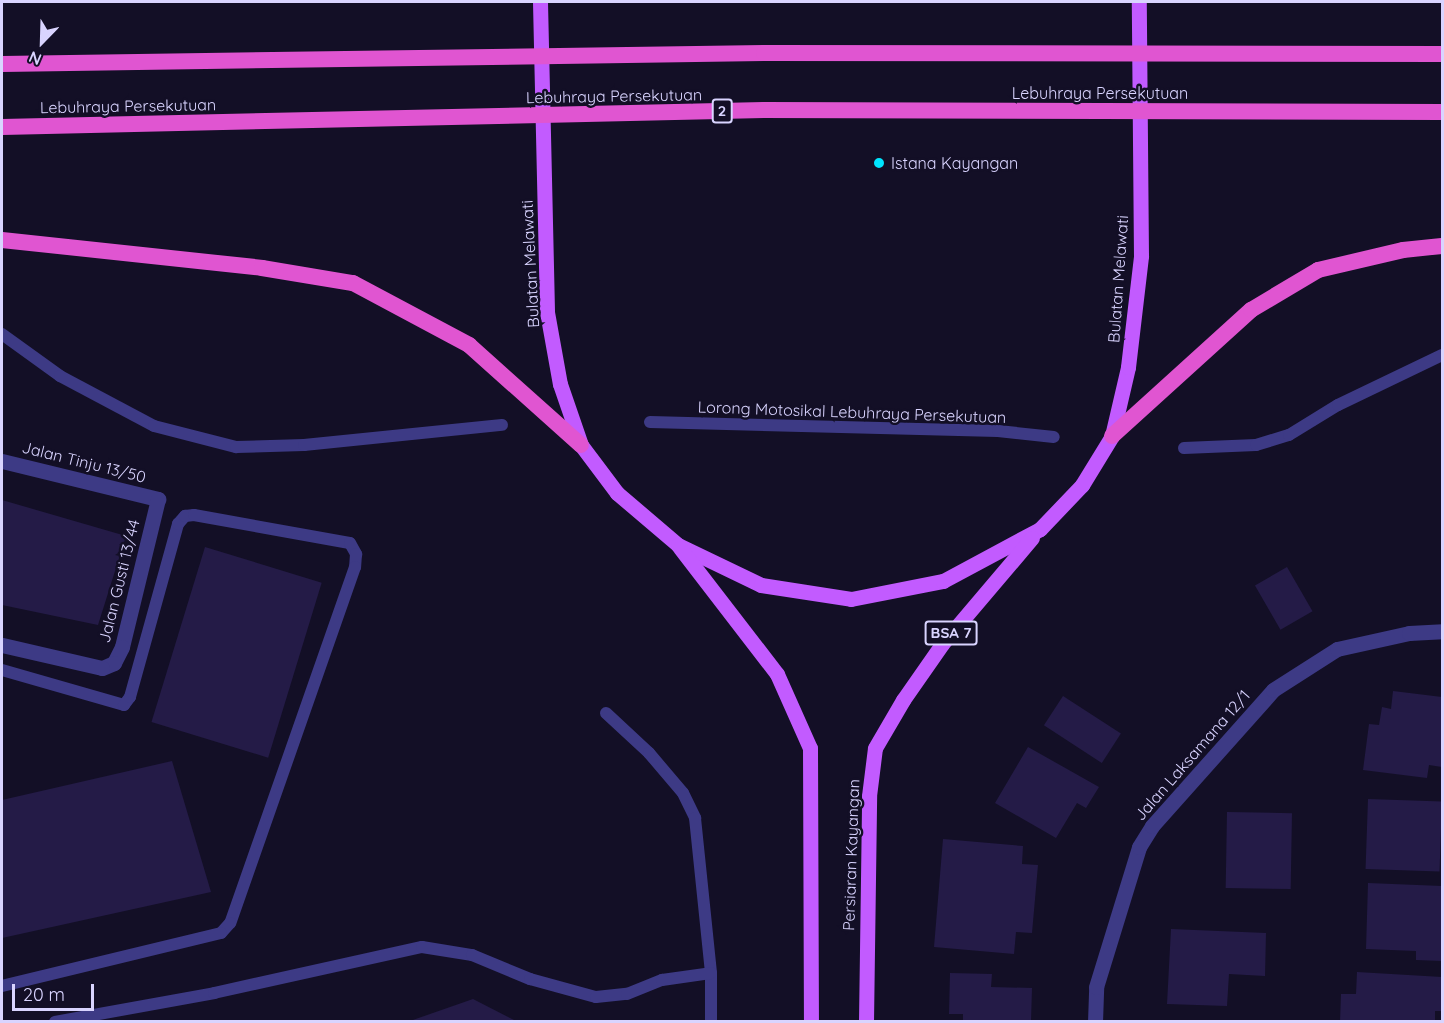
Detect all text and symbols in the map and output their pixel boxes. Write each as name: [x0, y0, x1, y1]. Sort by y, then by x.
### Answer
north arrow: [12, 12, 72, 72]
text: N: [26, 47, 44, 70]
street label: Lebuhraya Persekutuan: [1012, 83, 1188, 103]
street label: Lebuhraya Persekutuan: [526, 85, 702, 107]
street label: Lebuhraya Persekutuan: [40, 95, 216, 117]
road number: 2: [712, 99, 732, 123]
place label: Istana Kayangan: [891, 153, 1018, 173]
marker: Istana Kayangan: [872, 156, 886, 170]
street label: Bulatan Melawati: [517, 200, 543, 328]
street label: Bulatan Melawati: [1104, 215, 1132, 343]
street label: Lorong Motosikal Lebuhraya Persekutuan: [697, 397, 1007, 427]
street label: Jalan Tinju 13/50: [20, 437, 148, 487]
street label: Jalan Gusti 13/44: [94, 517, 144, 645]
road number: BSA 7: [924, 621, 978, 645]
street label: Jalan Laksamana 12/1: [1130, 686, 1254, 824]
street label: Persiaran Kayangan: [839, 779, 863, 931]
scale bar: [15, 972, 98, 1010]
text: 20 m: [23, 983, 65, 1006]

